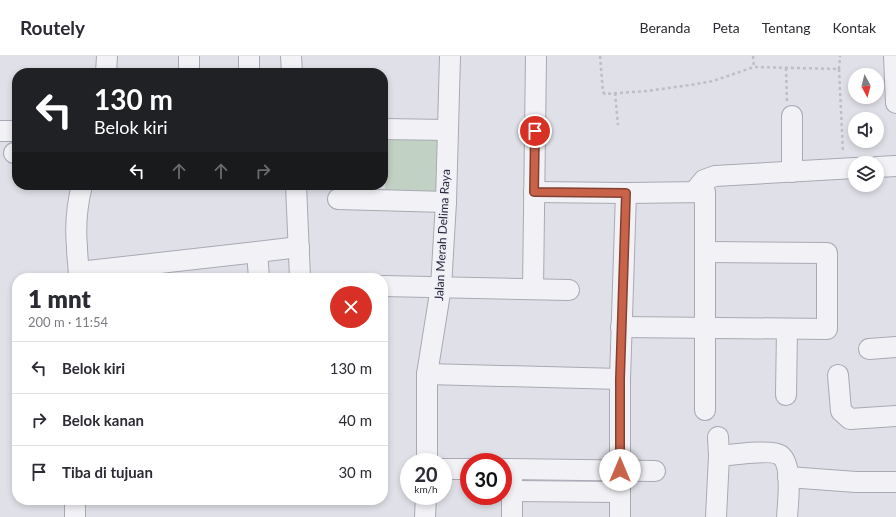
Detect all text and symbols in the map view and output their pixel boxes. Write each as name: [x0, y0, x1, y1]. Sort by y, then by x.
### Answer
text: Routely: [20, 16, 85, 39]
text: Beranda: [640, 19, 690, 36]
text: Peta: [712, 19, 740, 36]
text: Tentang: [762, 19, 811, 36]
text: Kontak: [833, 19, 876, 36]
north arrow: [848, 68, 884, 104]
map controls: [848, 68, 884, 192]
text: 130 m: [94, 82, 173, 116]
icon: left: [28, 84, 80, 136]
button: sound: [848, 112, 884, 148]
pin: [518, 114, 552, 148]
text: Belok kiri: [94, 116, 168, 138]
icon: arrive: [524, 120, 546, 142]
button: layers: [848, 156, 884, 192]
icon: left: [126, 160, 148, 182]
icon: ahead: [168, 160, 190, 182]
icon: ahead: [210, 160, 232, 182]
icon: right: [252, 160, 274, 182]
street label: Jalan Merah Delima Raya: [431, 169, 453, 301]
text: 1 mnt: [28, 284, 91, 313]
button: close: [330, 286, 372, 328]
text: 200 m · 11:54: [28, 314, 108, 330]
icon: left: [28, 357, 50, 379]
text: Belok kiri: [62, 359, 125, 377]
text: 130 m: [330, 359, 372, 377]
icon: right: [28, 409, 50, 431]
text: Belok kanan: [62, 411, 144, 429]
text: 40 m: [338, 411, 372, 429]
position arrow: [599, 449, 641, 491]
speed limit sign: 30: [460, 453, 512, 505]
icon: arrive: [28, 461, 50, 483]
text: 20: [414, 462, 438, 486]
text: Tiba di tujuan: [62, 463, 153, 481]
text: 30 m: [338, 463, 372, 481]
text: km/h: [414, 483, 438, 495]

